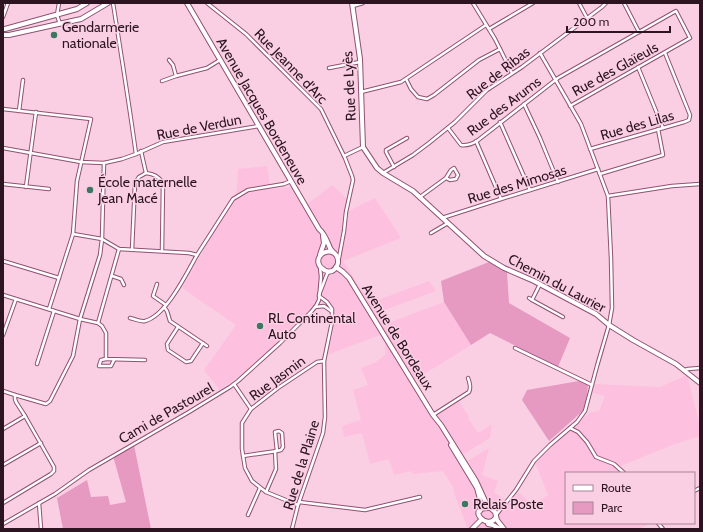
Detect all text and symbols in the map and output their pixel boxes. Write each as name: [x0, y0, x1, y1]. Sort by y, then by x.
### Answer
scale bar: [567, 8, 670, 34]
text: 200 m: [573, 14, 609, 29]
place label: Gendarmerie nationale: [62, 18, 139, 52]
street label: Rue Jeanne d'Arc: [250, 25, 332, 107]
marker: Gendarmerie nationale: [49, 30, 59, 40]
street label: Avenue Jacques Bordeneuve: [213, 34, 311, 188]
street label: Rue des Glaïeuls: [569, 38, 661, 100]
street label: Rue de Ribas: [463, 43, 533, 103]
street label: Rue de Lyès: [338, 50, 360, 121]
street label: Rue des Arums: [463, 72, 545, 140]
street label: Rue des Lilas: [598, 106, 676, 144]
street label: Rue de Verdun: [155, 110, 243, 144]
street label: Rue des Mimosas: [465, 160, 569, 208]
place label: École maternelle Jean Macé: [97, 173, 197, 207]
marker: École maternelle Jean Macé: [85, 185, 95, 195]
street label: Chemin du Laurier: [505, 250, 609, 317]
street label: Avenue de Bordeaux: [358, 281, 438, 394]
place label: RL Continental Auto: [268, 309, 356, 343]
marker: RL Continental Auto: [255, 321, 265, 331]
street label: Rue Jasmin: [245, 352, 309, 404]
street label: Cami de Pastourel: [115, 378, 217, 447]
street label: Rue de la Plaine: [279, 418, 323, 512]
legend: [565, 472, 695, 524]
text: Route: [601, 480, 631, 495]
place label: Relais Poste: [473, 495, 543, 513]
marker: Relais Poste: [460, 499, 470, 509]
text: Parc: [601, 500, 623, 515]

